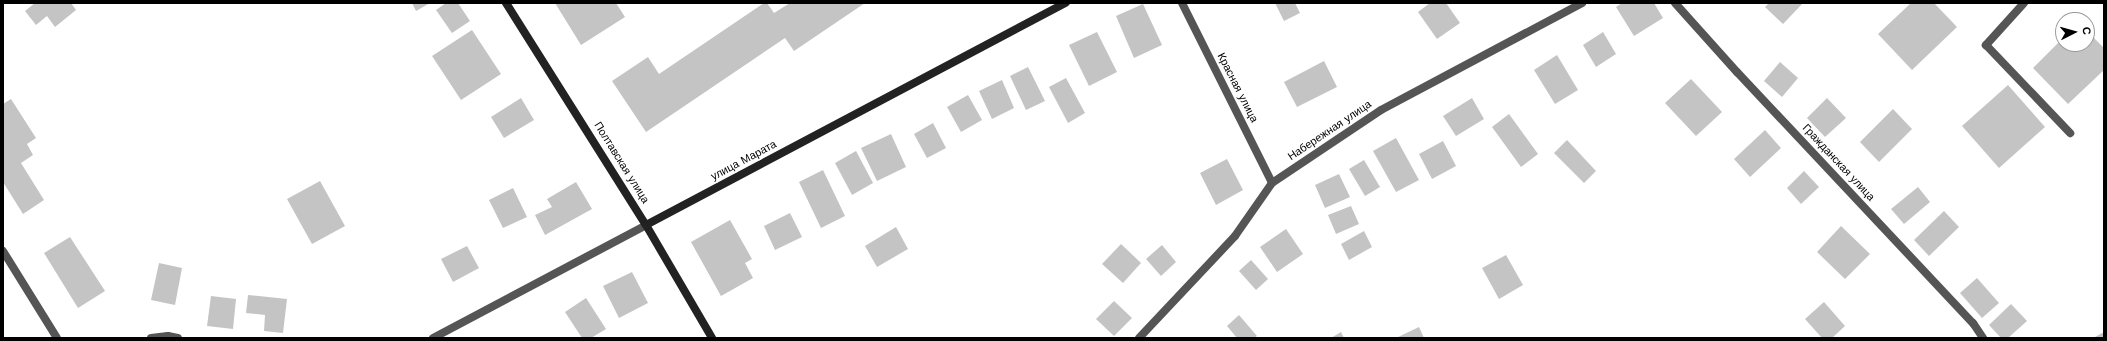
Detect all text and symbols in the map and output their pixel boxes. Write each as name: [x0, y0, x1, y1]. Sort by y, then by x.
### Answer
north arrow: [2055, 12, 2095, 52]
text: С: [2080, 26, 2093, 35]
street label: Красная улица: [1214, 51, 1260, 125]
street label: Набережная улица: [1286, 98, 1374, 164]
street label: Полтавская улица: [591, 120, 651, 206]
street label: Гражданская улица: [1799, 122, 1877, 204]
street label: улица Марата: [709, 138, 779, 184]

